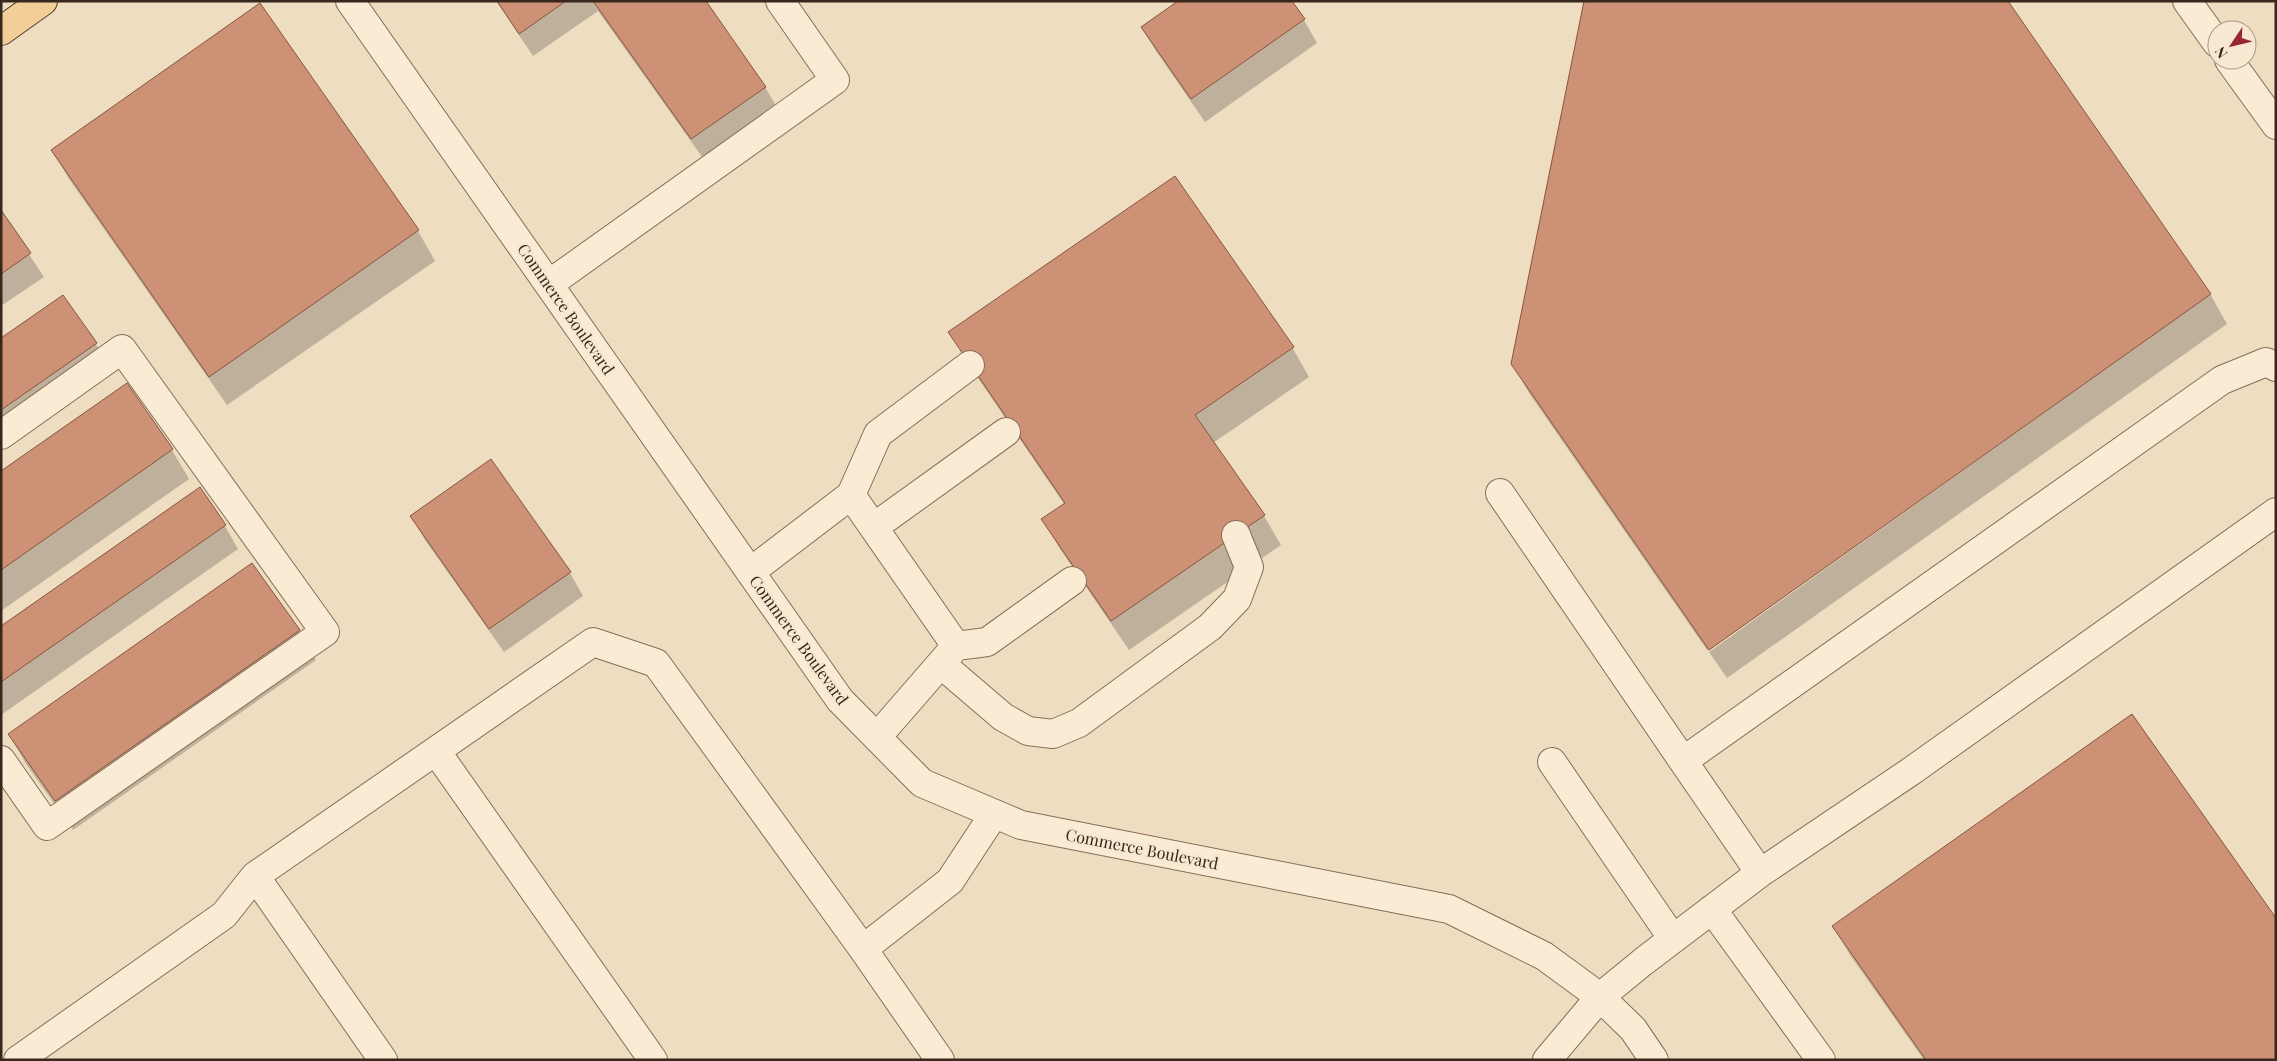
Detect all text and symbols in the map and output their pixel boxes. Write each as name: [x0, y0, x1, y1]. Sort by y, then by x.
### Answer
north arrow: [2207, 20, 2257, 70]
text: N: [2210, 43, 2232, 62]
street label: Commerce Boulevard: [513, 239, 620, 378]
street label: Commerce Boulevard: [745, 571, 854, 709]
street label: Commerce Boulevard: [1064, 823, 1220, 874]

